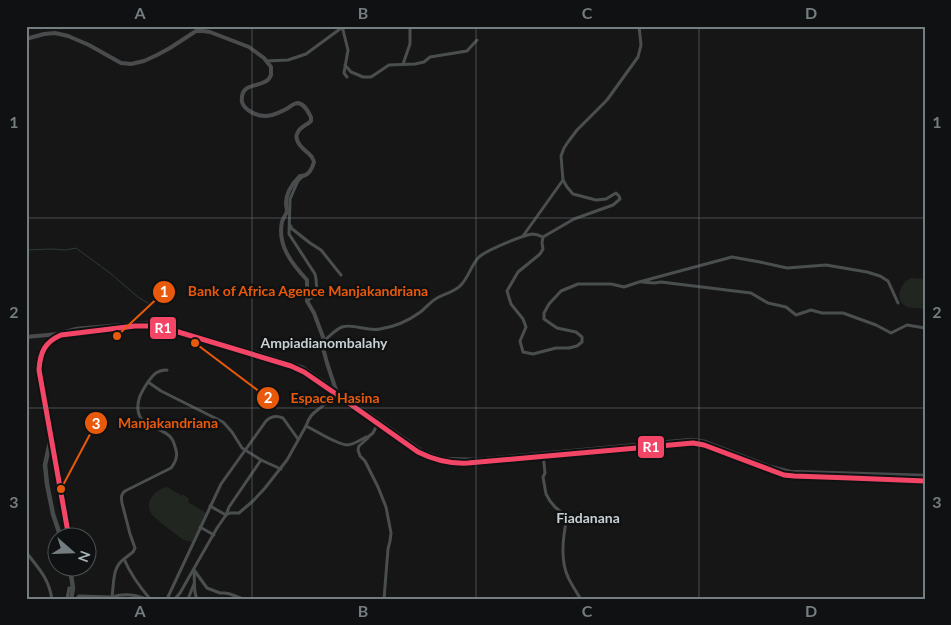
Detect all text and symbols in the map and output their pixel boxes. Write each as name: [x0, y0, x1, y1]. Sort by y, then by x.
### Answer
text: A: [133, 3, 146, 22]
text: B: [358, 3, 368, 22]
text: C: [582, 3, 593, 22]
text: D: [805, 3, 817, 22]
text: 1: [9, 112, 19, 131]
text: 1: [932, 112, 942, 131]
callout: Bank of Africa Agence Manjakandriana: [152, 277, 438, 306]
text: 1: [160, 282, 168, 300]
text: Bank of Africa Agence Manjakandriana: [188, 282, 428, 299]
text: 2: [9, 302, 19, 321]
text: 2: [932, 302, 942, 321]
line badge: R1: [149, 316, 177, 340]
text: R1: [154, 319, 172, 336]
district label: Ampiadianombalahy: [259, 334, 388, 351]
callout: Espace Hasina: [256, 383, 390, 412]
text: 2: [264, 388, 273, 406]
text: Espace Hasina: [290, 389, 380, 406]
callout: Manjakandriana: [83, 409, 228, 438]
text: 3: [92, 414, 100, 432]
text: Manjakandriana: [118, 414, 218, 431]
line badge: R1: [637, 435, 665, 459]
text: R1: [642, 438, 660, 455]
text: 3: [9, 492, 19, 511]
text: 3: [932, 492, 942, 511]
district label: Fiadanana: [556, 509, 620, 526]
north arrow: [48, 528, 98, 578]
text: N: [75, 549, 95, 565]
text: A: [133, 601, 146, 620]
text: B: [358, 601, 368, 620]
text: C: [582, 601, 593, 620]
text: D: [805, 601, 817, 620]

